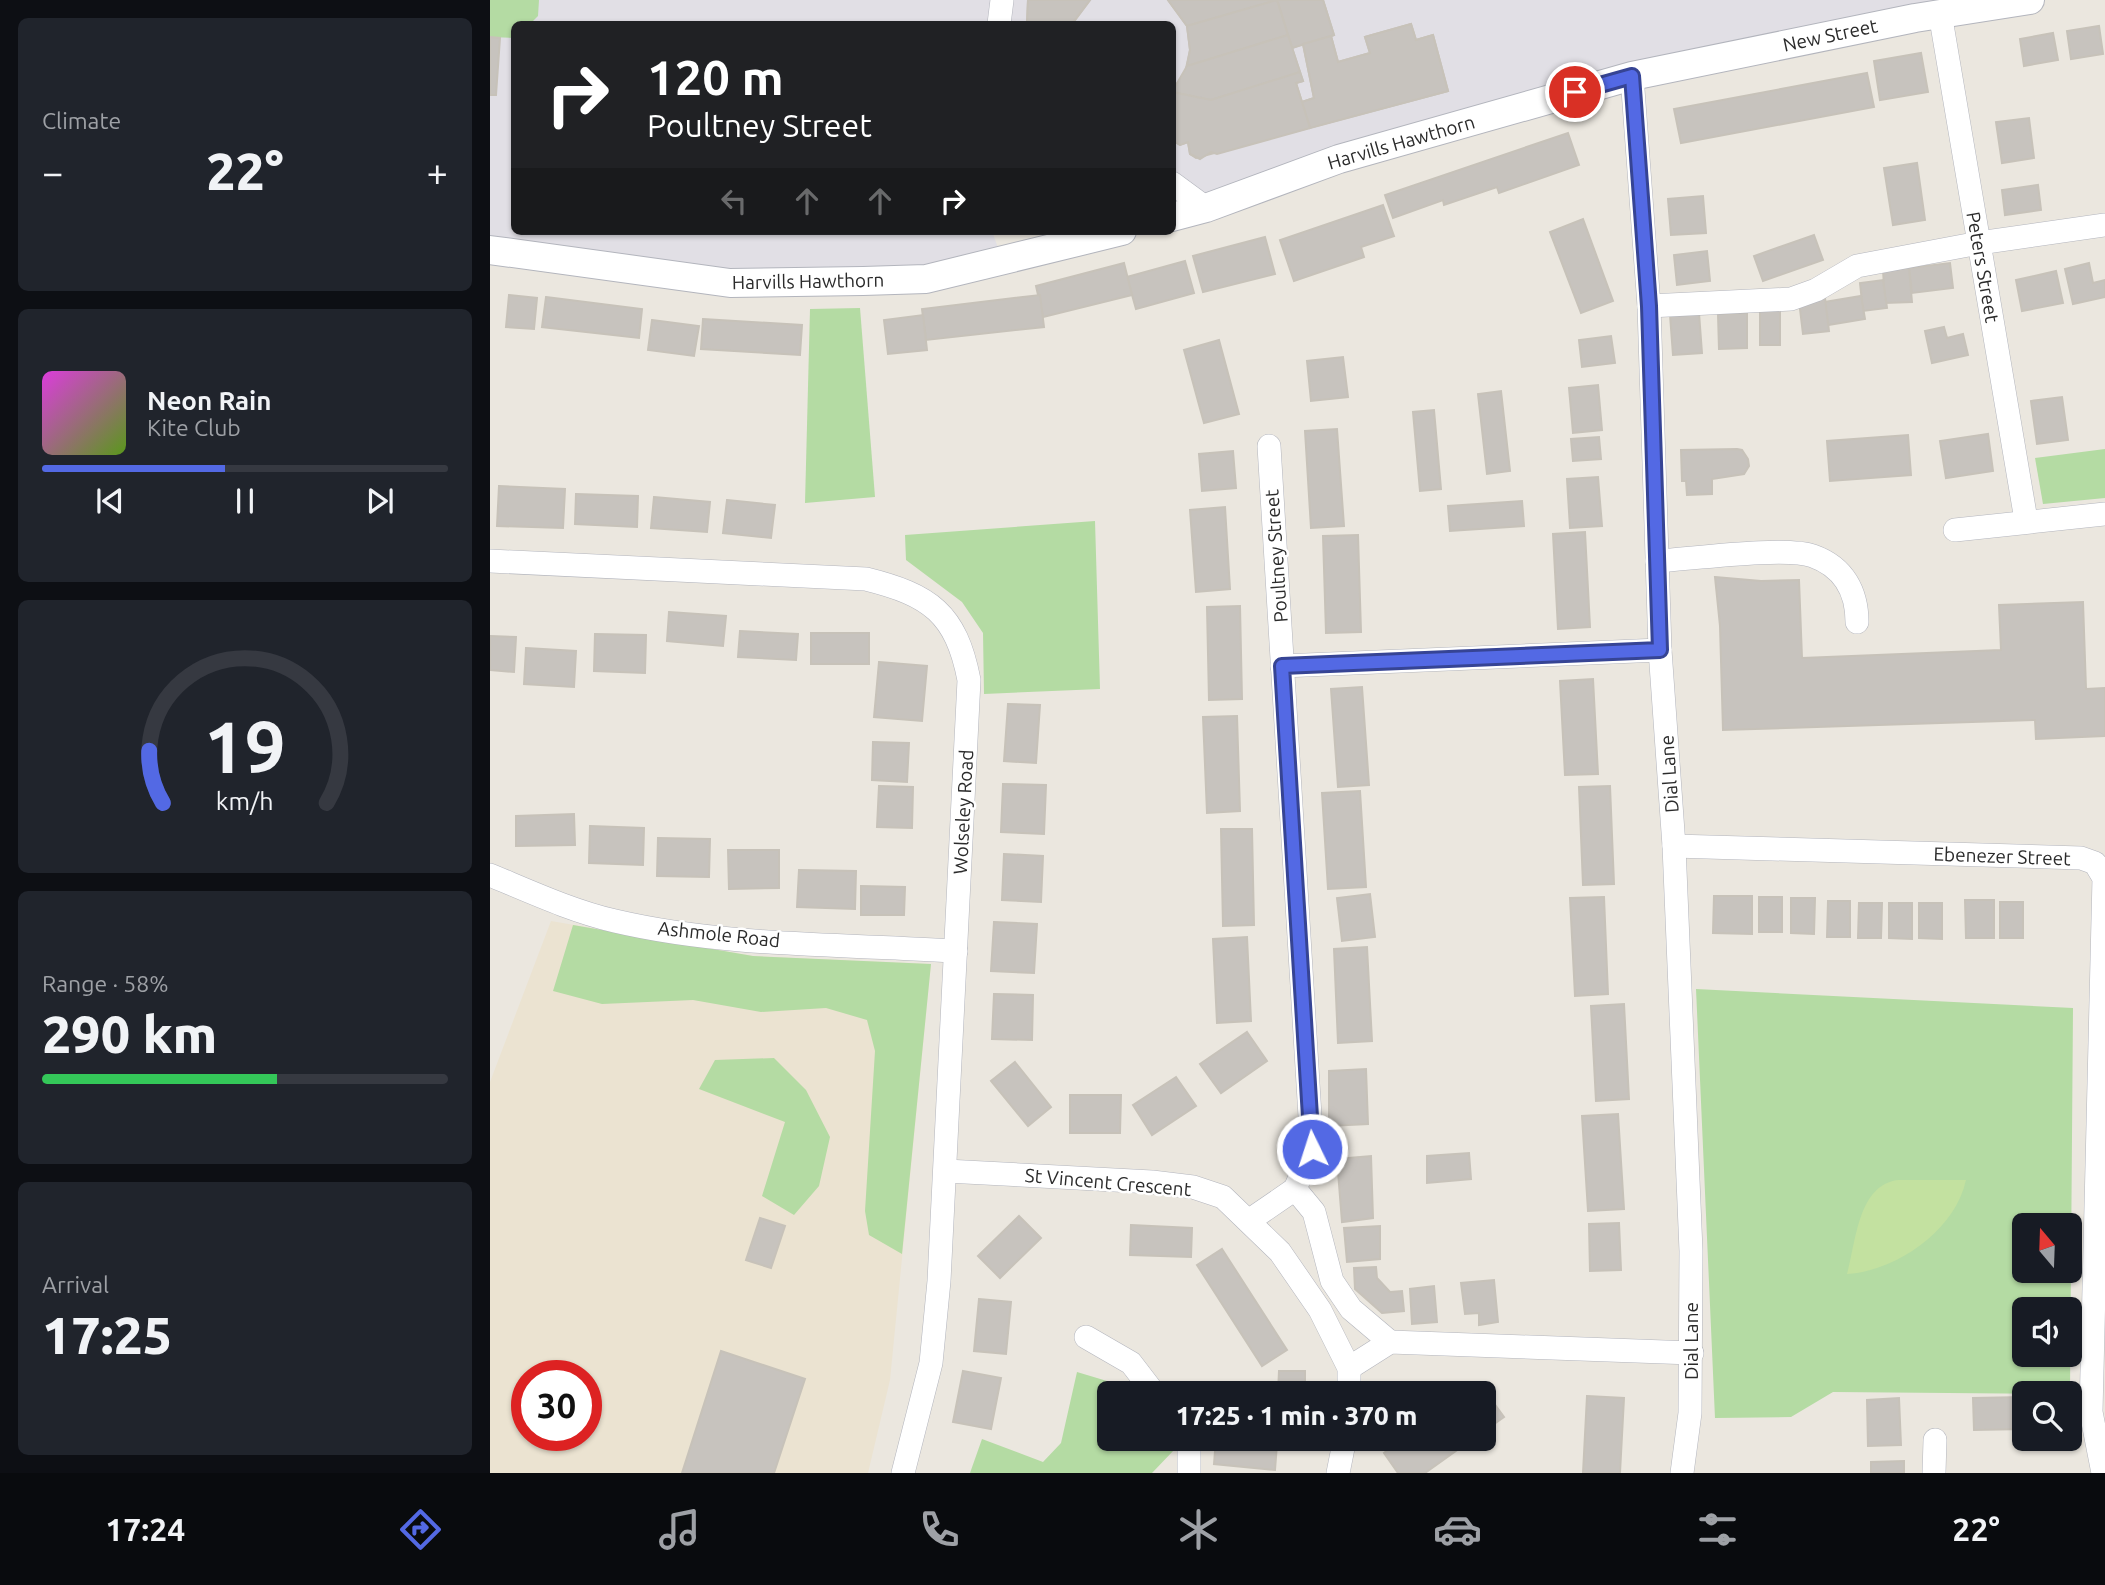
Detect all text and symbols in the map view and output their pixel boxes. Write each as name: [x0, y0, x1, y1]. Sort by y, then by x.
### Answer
street label: New Street: [1781, 14, 1880, 56]
icon: right: [532, 49, 623, 140]
text: 120 m: [647, 49, 784, 104]
pin: [1545, 62, 1605, 122]
icon: arrive: [1556, 73, 1594, 111]
text: Poultney Street: [647, 107, 872, 143]
text: Climate: [42, 108, 121, 133]
street label: Harvills Hawthorn: [1325, 110, 1477, 174]
text: 22°: [206, 142, 284, 200]
text: −: [42, 151, 63, 193]
text: +: [427, 151, 448, 193]
icon: left: [715, 182, 753, 220]
icon: ahead: [788, 182, 826, 220]
icon: ahead: [861, 182, 899, 220]
icon: right: [934, 182, 972, 220]
street label: Peters Street: [1962, 210, 2004, 325]
street label: Harvills Hawthorn: [732, 269, 884, 293]
text: Neon Rain: [147, 386, 272, 415]
text: Kite Club: [147, 415, 241, 440]
icon: previous: [91, 482, 129, 520]
icon: pause: [226, 482, 264, 520]
icon: next: [361, 482, 399, 520]
street label: Poultney Street: [1260, 488, 1292, 623]
text: 19: [204, 705, 286, 787]
street label: Dial Lane: [1655, 734, 1683, 814]
street label: Wolseley Road: [949, 749, 977, 875]
text: km/h: [216, 786, 274, 814]
street label: Ebenezer Street: [1933, 843, 2071, 869]
street label: Ashmole Road: [657, 917, 781, 951]
text: Range · 58%: [42, 971, 169, 996]
text: 290 km: [42, 1005, 217, 1063]
position arrow: [1275, 1112, 1349, 1186]
street label: St Vincent Crescent: [1024, 1164, 1193, 1200]
north arrow: [2012, 1213, 2082, 1283]
map controls: [2012, 1213, 2082, 1451]
text: Arrival: [42, 1272, 109, 1297]
button: sound: [2012, 1297, 2082, 1367]
street label: Dial Lane: [1680, 1302, 1702, 1380]
text: 17:25: [42, 1306, 172, 1364]
speed limit sign: 30: [511, 1360, 602, 1451]
button: search: [2012, 1381, 2082, 1451]
text: 17:25 · 1 min · 370 m: [1176, 1401, 1417, 1430]
icon: directions: [396, 1505, 445, 1554]
icon: music: [655, 1505, 704, 1554]
icon: phone: [915, 1505, 964, 1554]
icon: climate: [1174, 1505, 1223, 1554]
icon: car: [1433, 1505, 1482, 1554]
icon: filters: [1693, 1505, 1742, 1554]
text: 17:24: [105, 1511, 185, 1547]
text: 22°: [1952, 1511, 2000, 1547]

